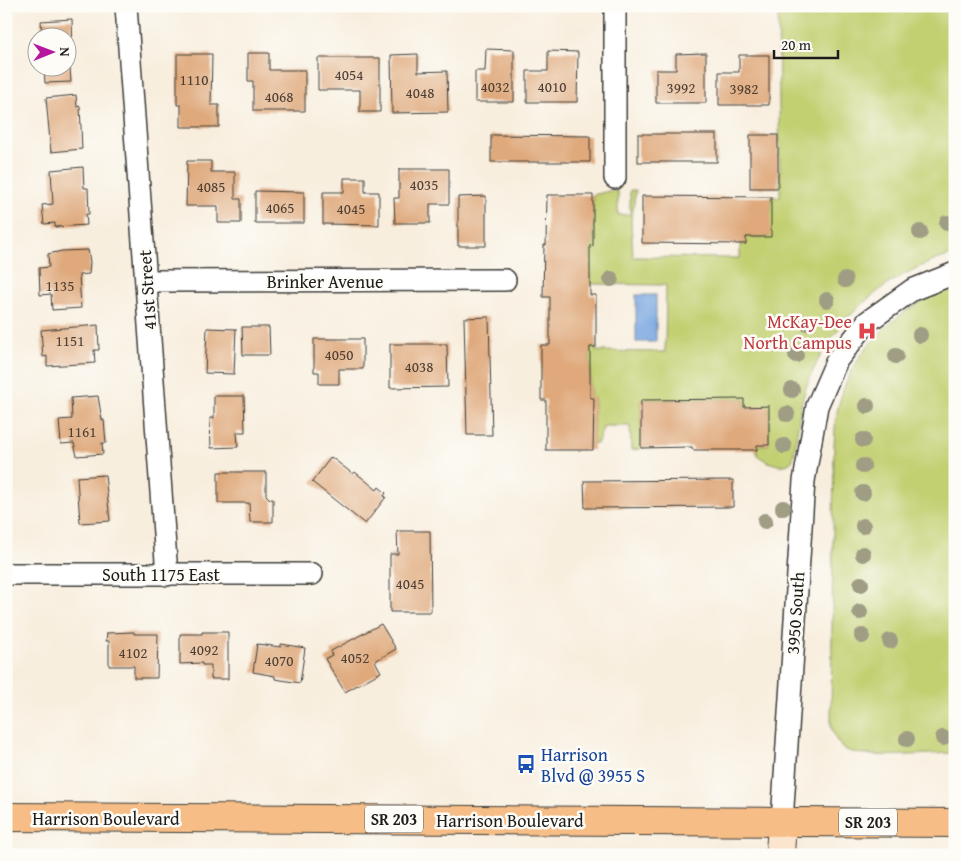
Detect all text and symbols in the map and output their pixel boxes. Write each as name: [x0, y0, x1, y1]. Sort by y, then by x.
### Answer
north arrow: [28, 28, 78, 78]
scale bar: [774, 28, 837, 60]
text: 20 m: [781, 34, 812, 55]
text: N: [55, 47, 75, 57]
house number: 4054: [335, 64, 363, 85]
house number: 1110: [180, 69, 208, 90]
house number: 4032: [481, 76, 509, 97]
house number: 4010: [538, 76, 566, 97]
house number: 3992: [667, 77, 695, 98]
house number: 3982: [730, 78, 758, 99]
house number: 4048: [406, 82, 434, 103]
house number: 4068: [265, 86, 293, 107]
house number: 4035: [410, 174, 438, 195]
house number: 4085: [197, 176, 225, 197]
house number: 4065: [266, 197, 294, 218]
house number: 4045: [337, 198, 365, 219]
street label: 41st Street: [131, 248, 163, 331]
street label: Brinker Avenue: [267, 268, 383, 295]
house number: 1135: [46, 275, 74, 296]
place label: McKay-Dee North Campus: [744, 308, 852, 356]
hospital icon: McKay-Dee North Campus: [856, 320, 878, 342]
house number: 1151: [56, 330, 84, 351]
house number: 4050: [325, 344, 353, 365]
house number: 4038: [405, 356, 433, 377]
house number: 1161: [68, 421, 96, 442]
street label: South 1175 East: [102, 561, 221, 588]
street label: 3950 South: [779, 571, 811, 655]
house number: 4045: [396, 573, 424, 594]
house number: 4092: [190, 639, 218, 660]
house number: 4102: [119, 642, 147, 663]
house number: 4052: [341, 647, 369, 668]
house number: 4070: [265, 650, 293, 671]
place label: Harrison Blvd @ 3955 S: [541, 741, 645, 789]
bus stop icon: Harrison Blvd @ 3955 S: [515, 753, 537, 775]
street label: Harrison Boulevard: [32, 805, 180, 832]
road number: SR 203: [365, 806, 423, 832]
street label: Harrison Boulevard: [436, 807, 584, 834]
road number: SR 203: [839, 809, 897, 836]

